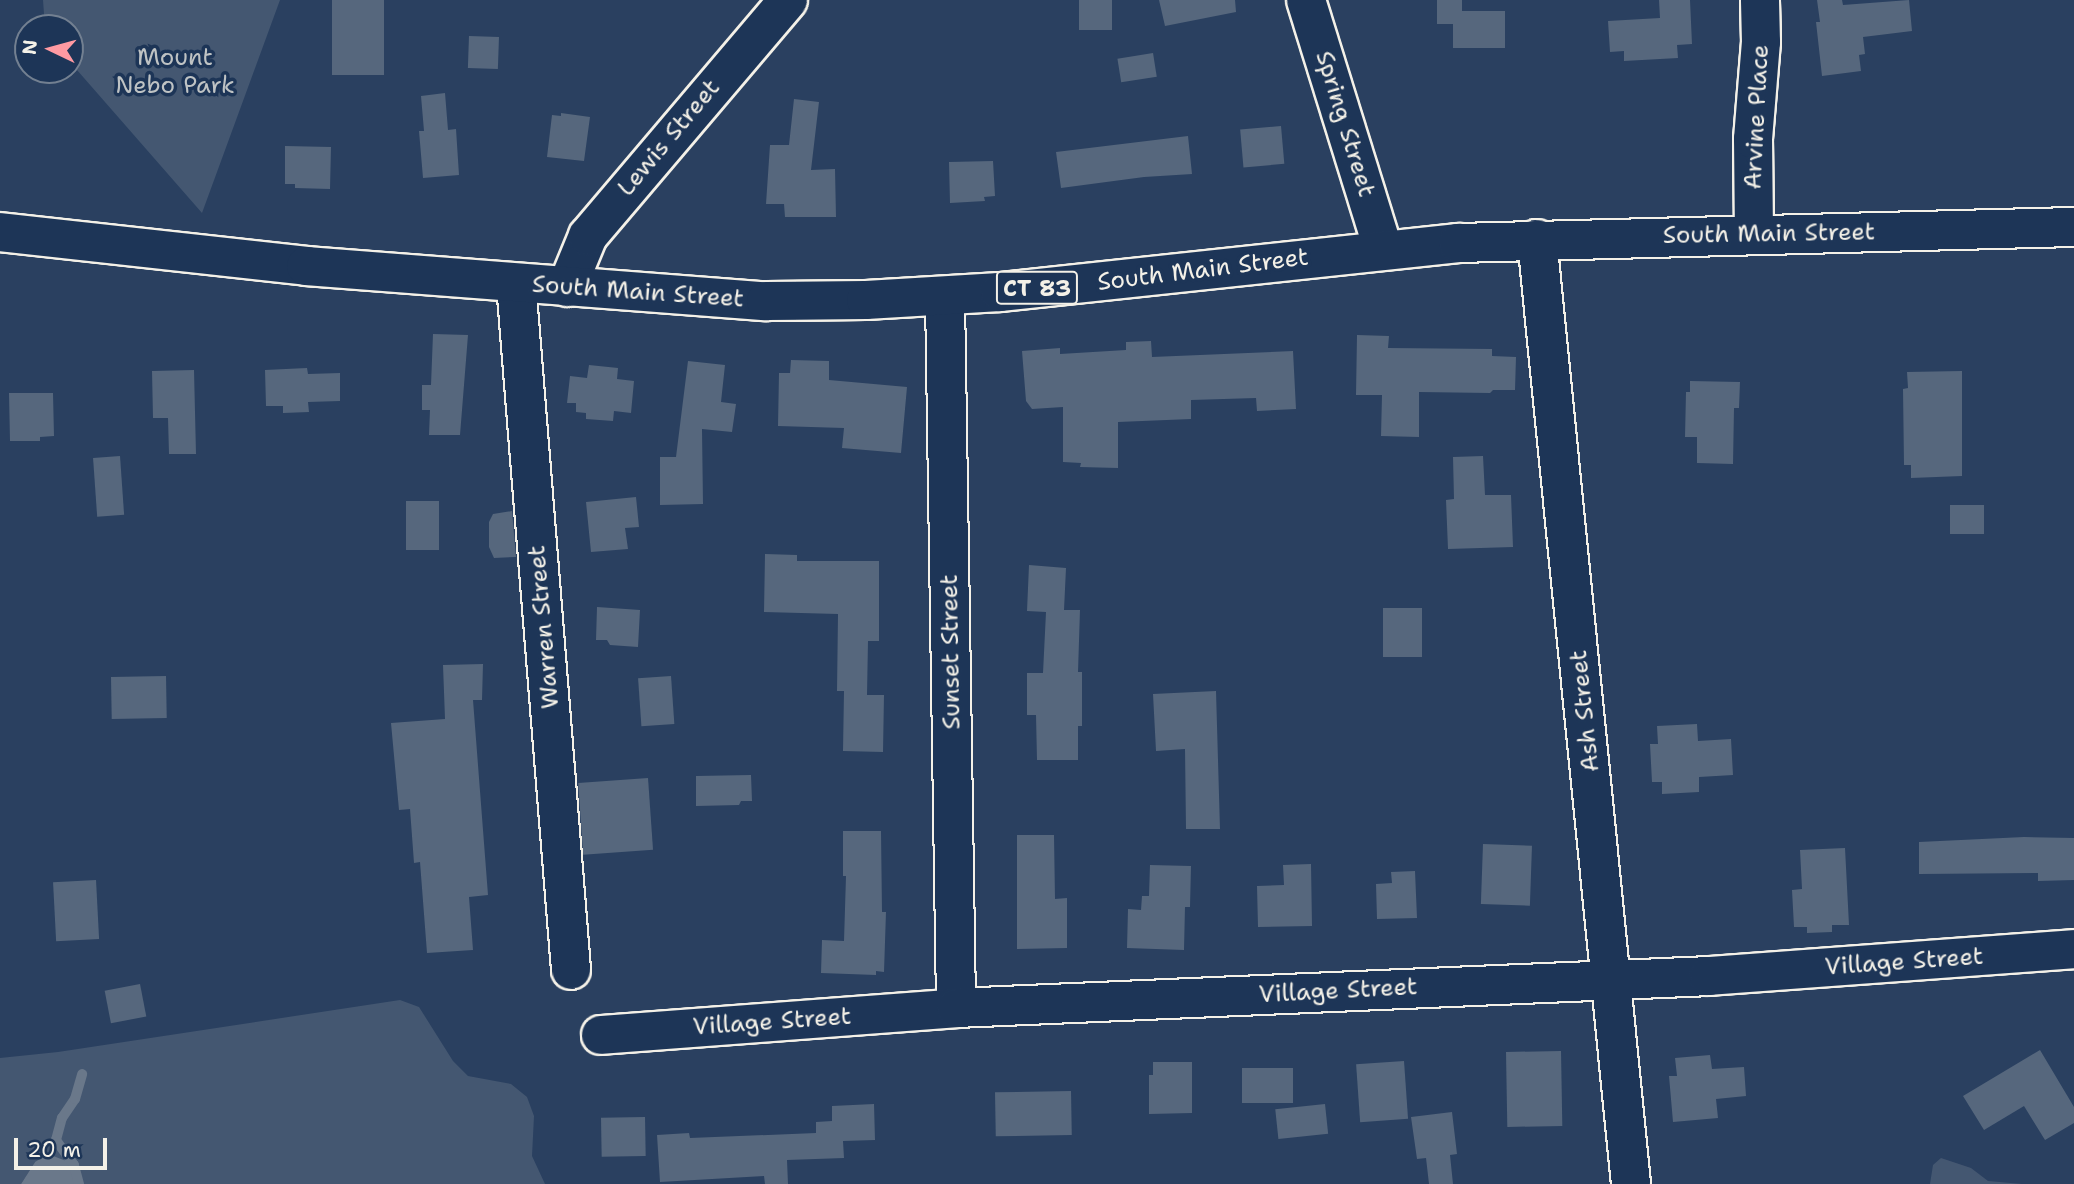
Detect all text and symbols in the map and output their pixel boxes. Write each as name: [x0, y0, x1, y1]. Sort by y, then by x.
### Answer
north arrow: [14, 14, 84, 84]
text: N: [16, 39, 43, 56]
park label: Mount Nebo Park: [115, 44, 235, 100]
street label: Arvine Place: [1739, 44, 1775, 190]
street label: Spring Street: [1309, 48, 1381, 200]
street label: Lewis Street: [612, 74, 726, 202]
street label: South Main Street: [1663, 218, 1875, 250]
street label: South Main Street: [1096, 243, 1310, 297]
road number: CT 83: [995, 268, 1079, 308]
street label: South Main Street: [531, 270, 745, 314]
street label: Warren Street: [523, 544, 565, 710]
street label: Sunset Street: [935, 574, 967, 730]
street label: Ash Street: [1564, 649, 1606, 773]
street label: Village Street: [1824, 942, 1984, 982]
street label: Village Street: [1258, 972, 1418, 1010]
street label: Village Street: [692, 1002, 852, 1042]
scale bar: [18, 1124, 110, 1168]
text: 20 m: [27, 1136, 81, 1164]

